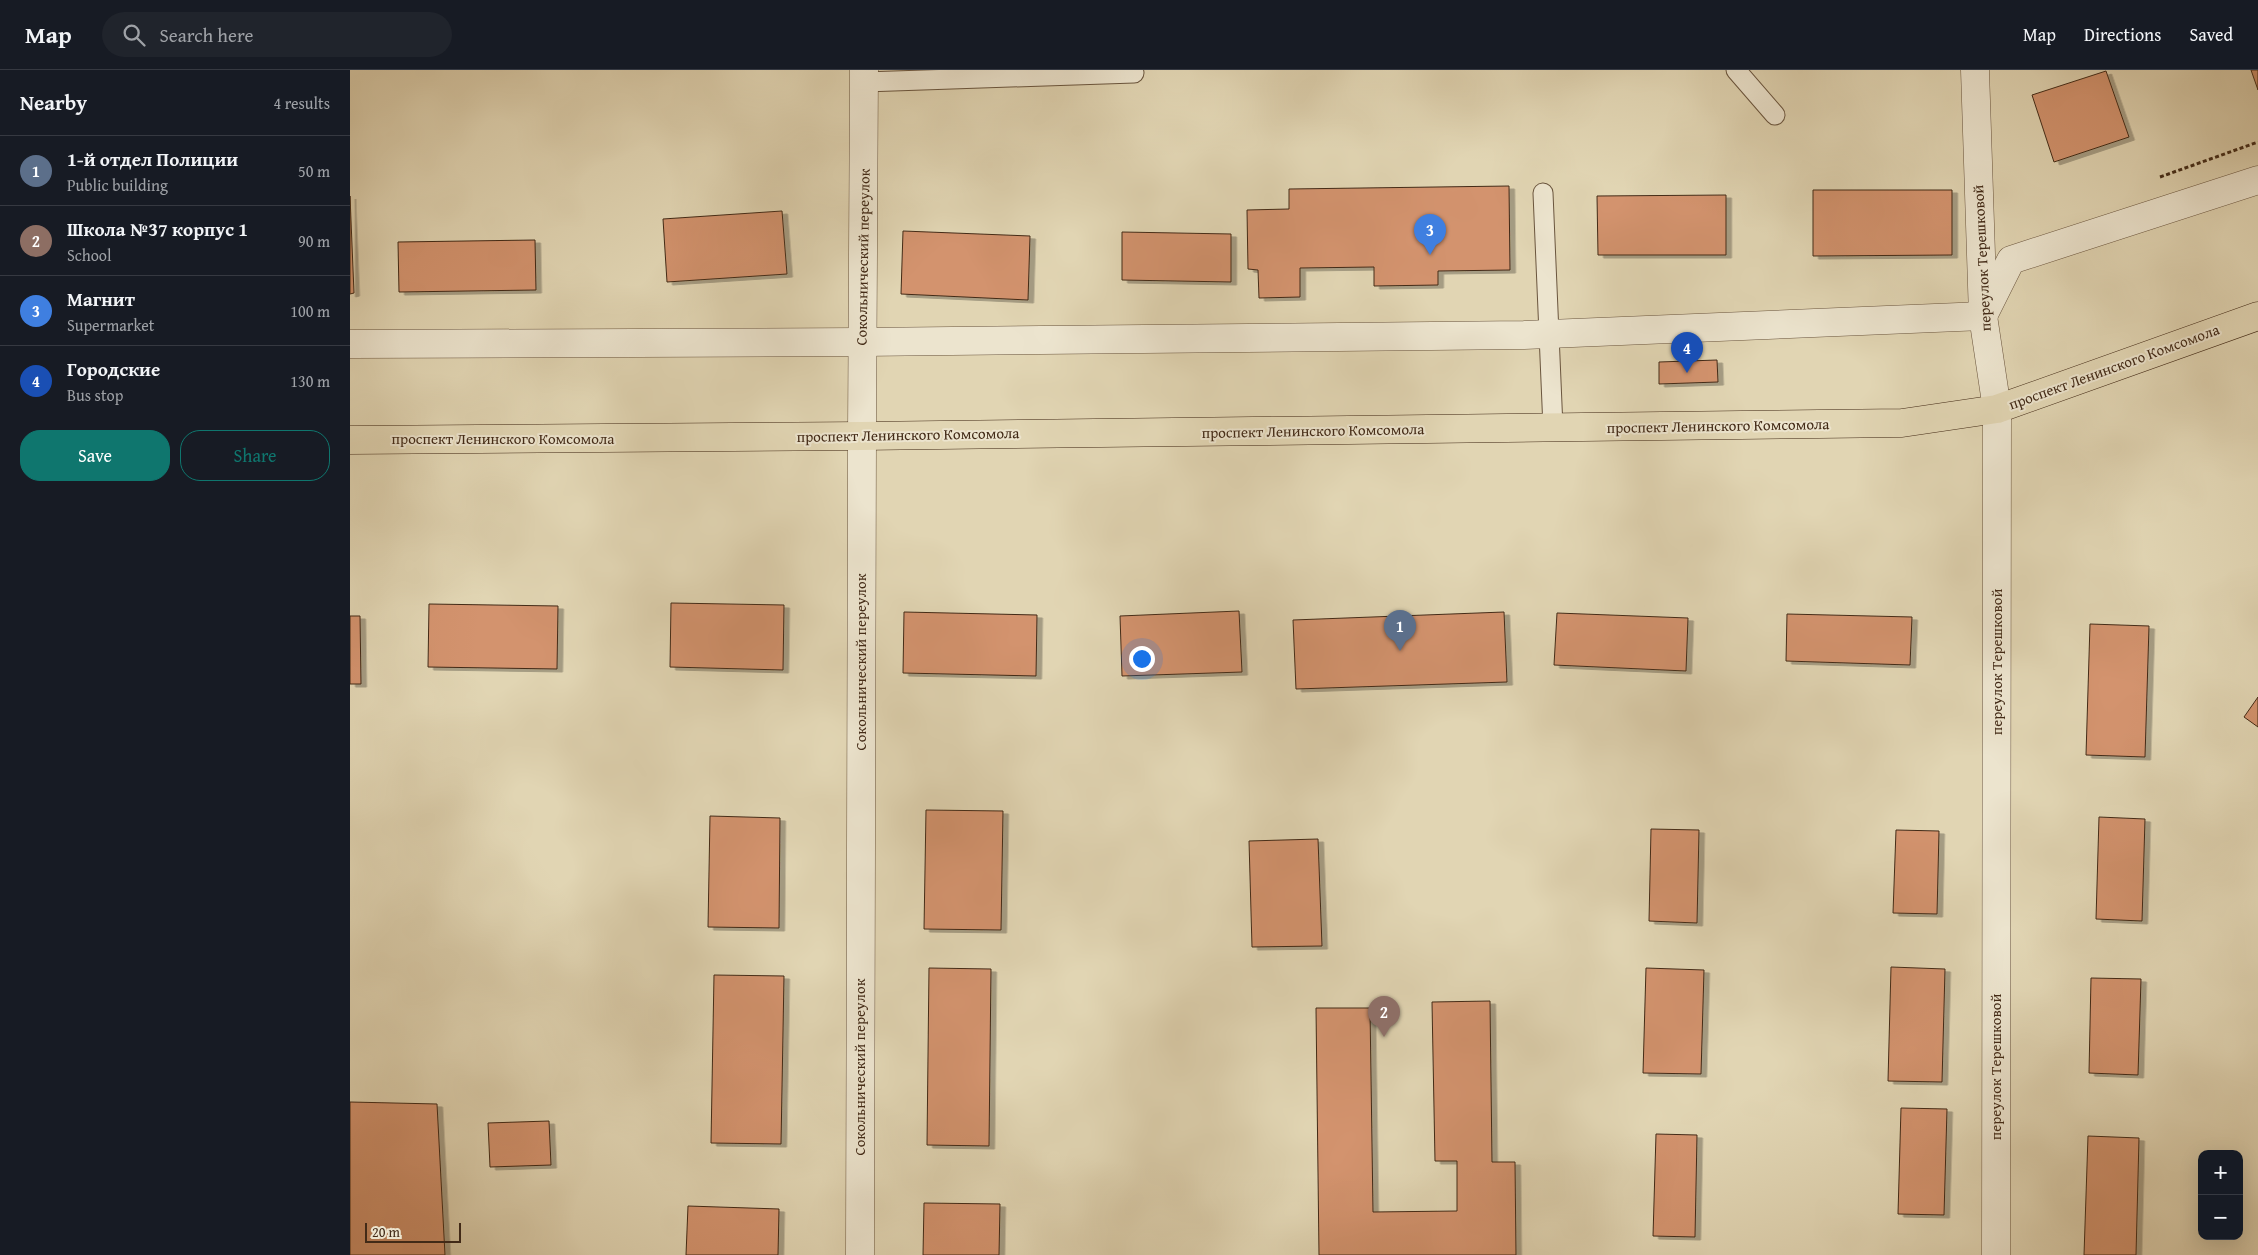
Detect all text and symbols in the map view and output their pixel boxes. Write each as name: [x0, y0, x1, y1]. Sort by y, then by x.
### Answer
search box: [102, 12, 452, 57]
text: Map: [25, 17, 72, 52]
icon: search: [120, 21, 148, 49]
text: Search here: [160, 21, 253, 49]
text: Map: [2023, 21, 2056, 48]
text: Directions: [2084, 21, 2161, 48]
text: Saved: [2189, 21, 2233, 48]
text: Nearby: [20, 87, 87, 118]
text: 4 results: [273, 91, 330, 115]
text: 1-й отдел Полиции: [67, 145, 238, 173]
text: 1: [32, 159, 40, 183]
text: 50 m: [298, 159, 330, 183]
street label: Сокольнический переулок: [850, 168, 875, 346]
text: Public building: [67, 173, 168, 197]
street label: переулок Терешковой: [1967, 184, 1996, 332]
pin: 3: [1414, 214, 1446, 255]
text: Школа №37 корпус 1: [67, 215, 248, 243]
text: 2: [32, 229, 40, 253]
text: 90 m: [298, 229, 330, 253]
text: School: [67, 243, 111, 267]
text: Магнит: [67, 285, 135, 313]
text: 3: [32, 299, 40, 323]
text: 100 m: [290, 299, 330, 323]
text: Supermarket: [67, 313, 154, 337]
street label: проспект Ленинского Комсомола: [2006, 318, 2223, 414]
pin: 4: [1671, 332, 1703, 373]
text: Городские: [67, 355, 160, 383]
text: 4: [32, 369, 40, 393]
text: 130 m: [290, 369, 330, 393]
text: Bus stop: [67, 383, 123, 407]
street label: проспект Ленинского Комсомола: [1606, 413, 1830, 438]
street label: проспект Ленинского Комсомола: [1201, 418, 1425, 443]
street label: проспект Ленинского Комсомола: [796, 422, 1020, 447]
street label: проспект Ленинского Комсомола: [392, 428, 615, 449]
button: Save: [20, 430, 170, 481]
button: Share: [180, 430, 330, 481]
street label: Сокольнический переулок: [850, 573, 871, 751]
street label: переулок Терешковой: [1986, 589, 2007, 735]
pin: 1: [1384, 610, 1416, 651]
your location: [1129, 646, 1155, 672]
street label: Сокольнический переулок: [849, 978, 870, 1156]
street label: переулок Терешковой: [1985, 994, 2006, 1140]
pin: 2: [1368, 996, 1400, 1037]
map controls: [2198, 1150, 2243, 1240]
button: +: [2198, 1150, 2243, 1195]
button: −: [2198, 1195, 2243, 1240]
scale bar: [365, 1220, 461, 1243]
text: 20 m: [372, 1222, 400, 1242]

